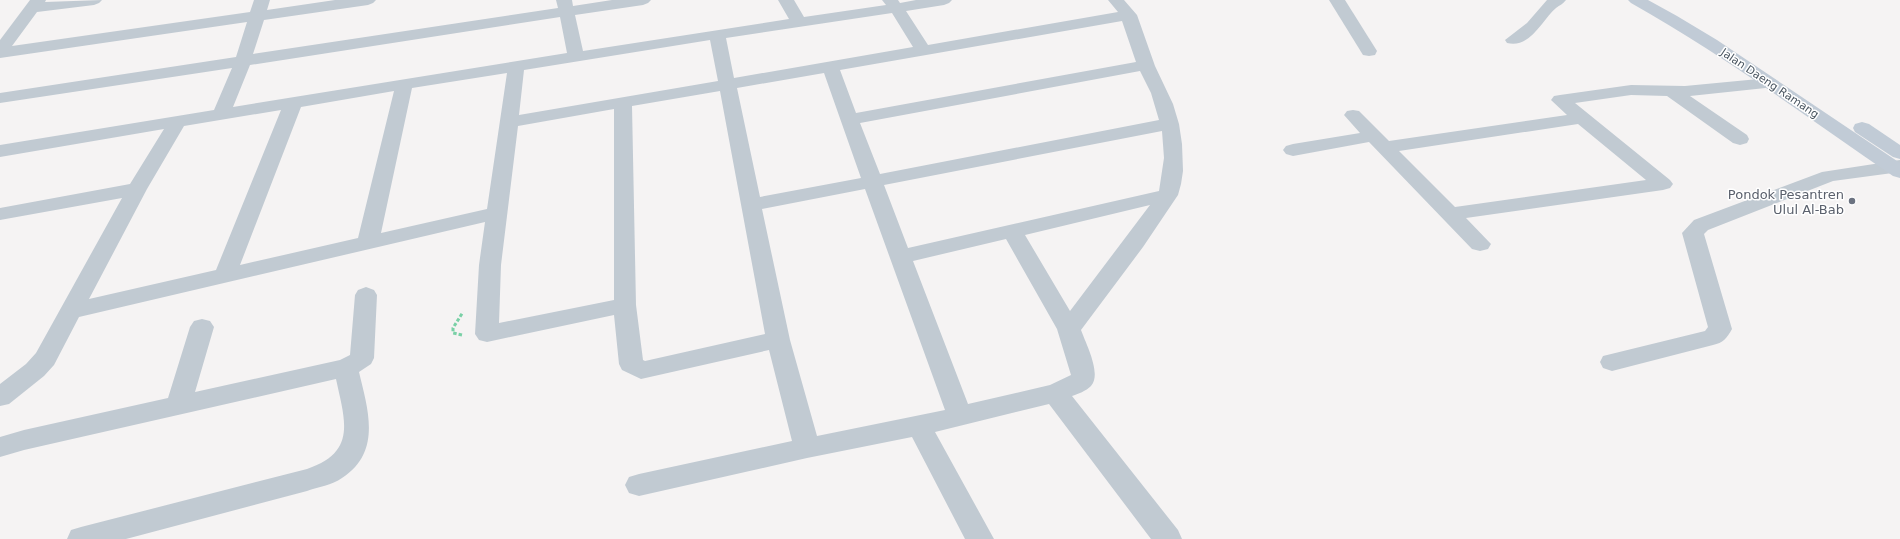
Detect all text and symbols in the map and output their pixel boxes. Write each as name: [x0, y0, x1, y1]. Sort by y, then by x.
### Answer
street label: Jalan Daeng Ramang: [1717, 45, 1821, 121]
place label: Pondok Pesantren Ulul Al-Bab: [1728, 187, 1844, 217]
marker: Pondok Pesantren Ulul Al-Bab: [1847, 196, 1857, 206]

